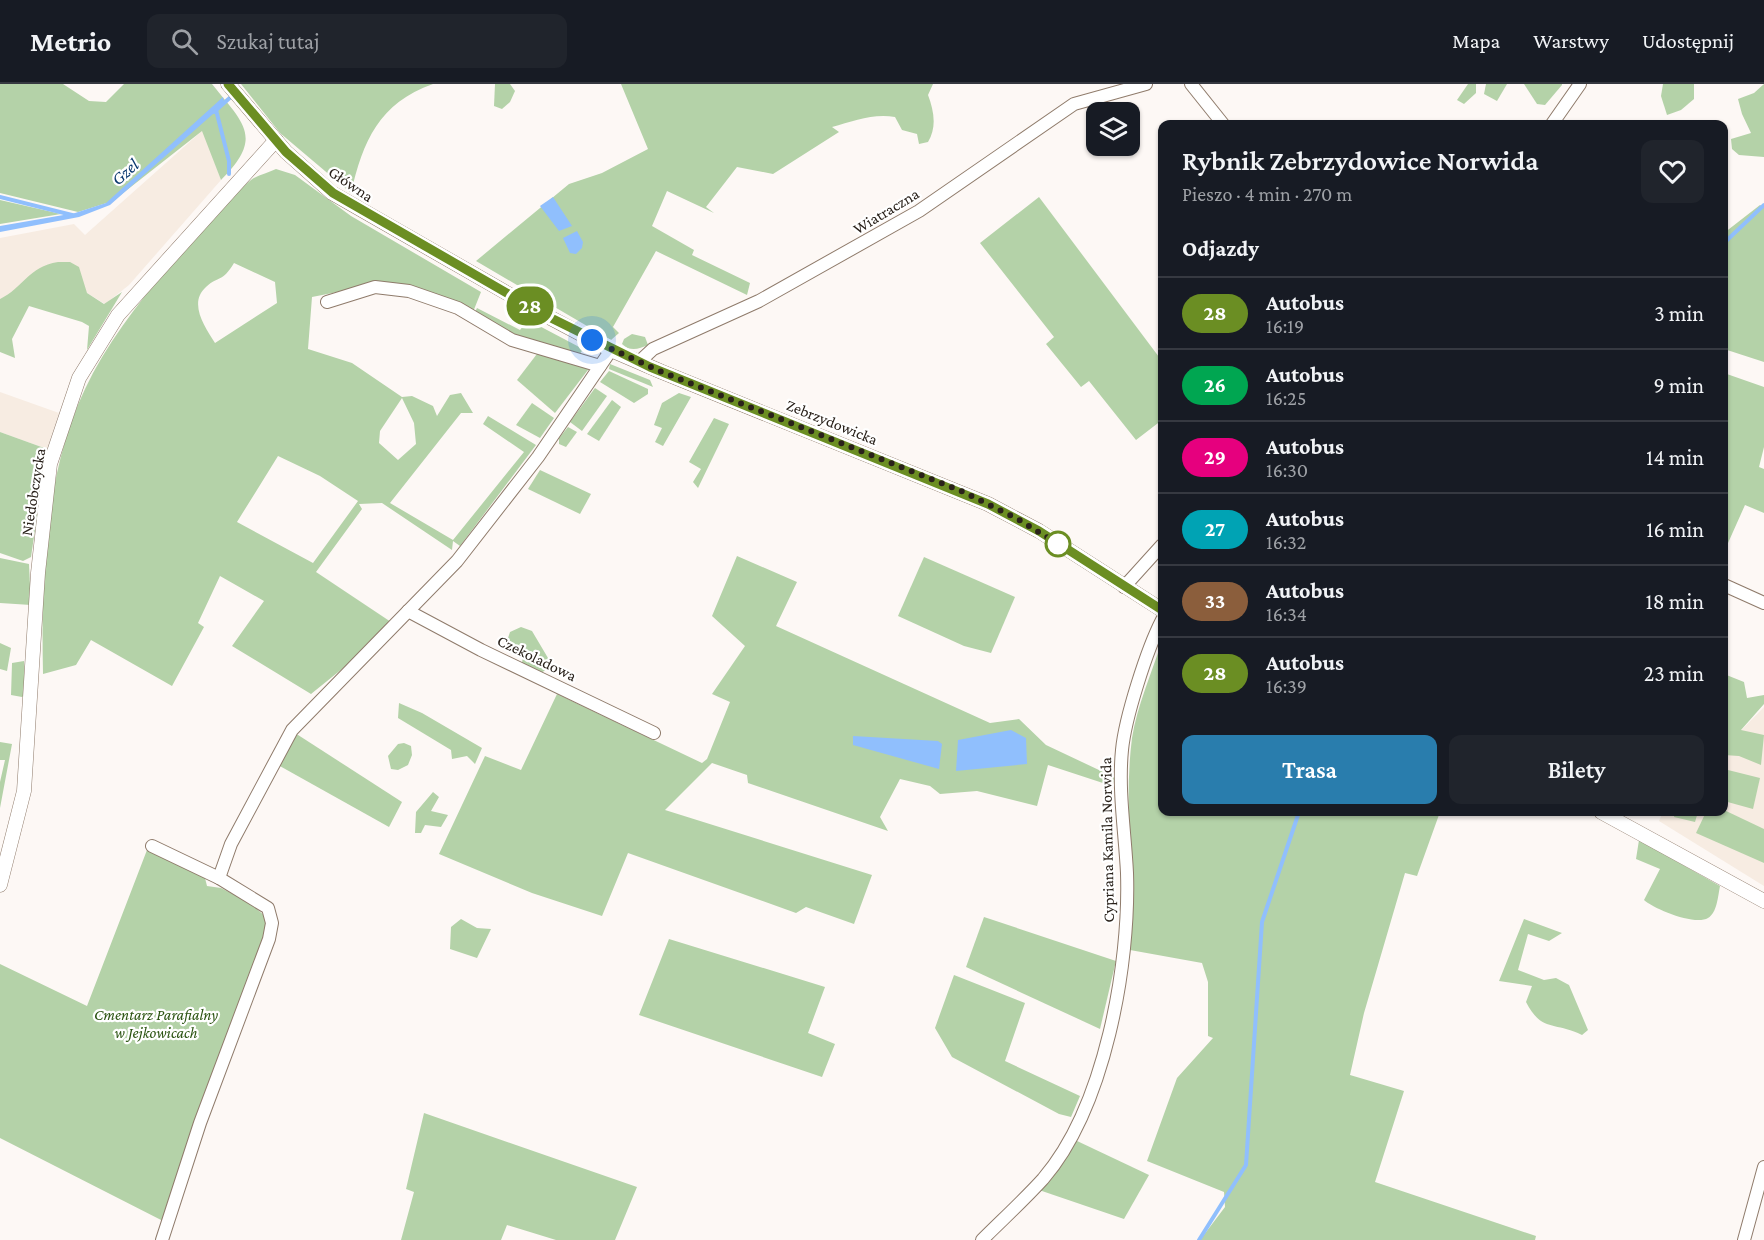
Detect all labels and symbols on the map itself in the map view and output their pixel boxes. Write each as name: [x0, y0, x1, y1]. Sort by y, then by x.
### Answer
water label: Gzel: [107, 154, 143, 189]
street label: Główna: [326, 163, 377, 205]
street label: Wiatraczna: [850, 184, 922, 237]
line badge: 28: [503, 286, 557, 326]
your location: [577, 325, 607, 355]
street label: Zebrzydowicka: [784, 396, 881, 449]
street label: Niedobczycka: [18, 446, 49, 537]
unlabelled marker: [1045, 531, 1071, 557]
street label: Czekoladowa: [495, 632, 580, 685]
street label: Cypriana Kamila Norwida: [1097, 757, 1118, 923]
park label: Cmentarz Parafialny w Jejkowicach: [94, 1006, 218, 1042]

